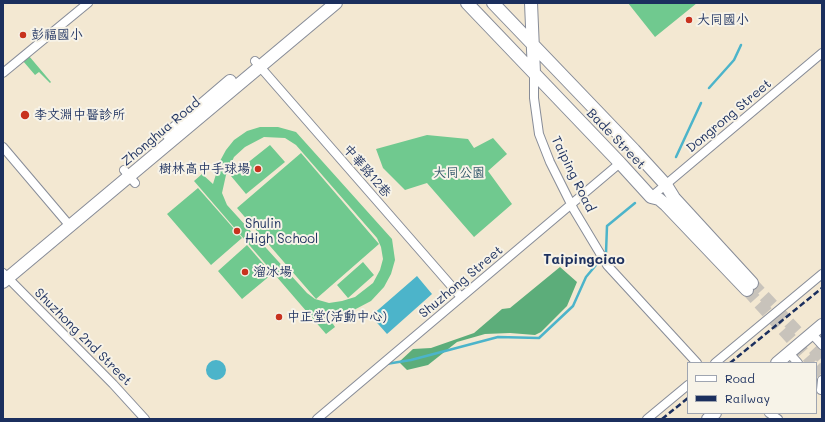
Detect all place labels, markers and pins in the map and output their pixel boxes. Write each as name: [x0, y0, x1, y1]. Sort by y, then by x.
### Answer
place label: 大同國小: [697, 12, 749, 28]
marker: 大同國小: [684, 15, 694, 25]
place label: 彭福國小: [31, 27, 83, 43]
marker: 彭福國小: [18, 30, 28, 40]
place label: 李文淵中醫診所: [34, 107, 125, 123]
marker: 李文淵中醫診所: [19, 109, 31, 121]
place label: 樹林高中手球場: [159, 161, 250, 177]
marker: 樹林高中手球場: [253, 164, 263, 174]
place label: Shulin High School: [245, 216, 318, 247]
marker: Shulin High School: [232, 226, 242, 236]
place label: 溜冰場: [253, 264, 292, 280]
marker: 溜冰場: [240, 267, 250, 277]
place label: 中正堂(活動中心): [287, 309, 387, 325]
marker: 中正堂(活動中心): [274, 312, 284, 322]

